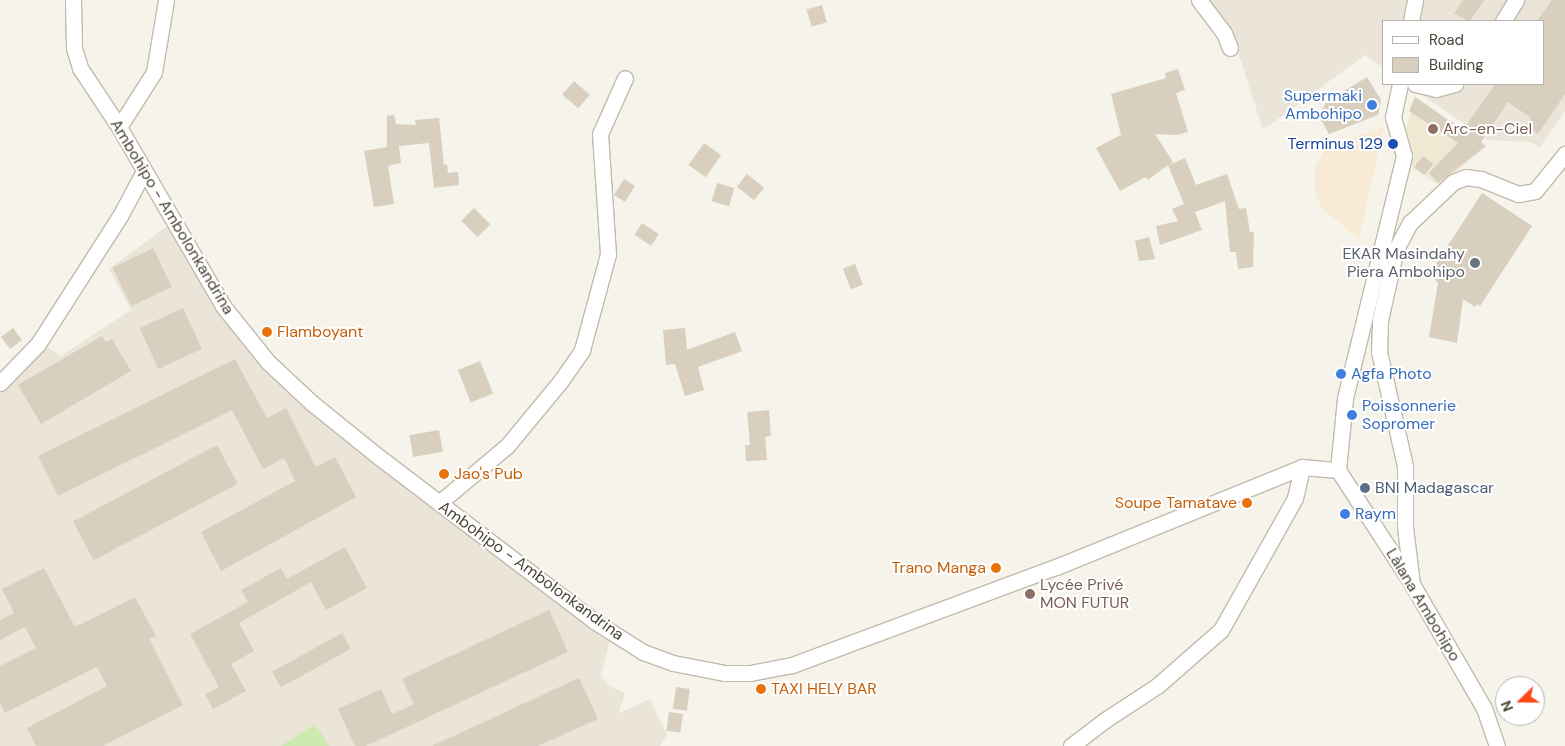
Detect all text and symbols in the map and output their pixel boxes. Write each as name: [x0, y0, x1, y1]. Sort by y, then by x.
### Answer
legend: [1382, 20, 1545, 85]
text: Road: [1429, 30, 1464, 50]
text: Building: [1429, 55, 1484, 75]
place label: Supermaki Ambohipo: [1284, 86, 1362, 124]
marker: Supermaki Ambohipo: [1366, 99, 1378, 111]
street label: Ambohipo - Ambolonkandrina: [106, 116, 238, 318]
place label: Arc-en-Ciel: [1443, 119, 1532, 139]
marker: Arc-en-Ciel: [1427, 123, 1439, 135]
place label: Terminus 129: [1288, 134, 1383, 154]
marker: Terminus 129: [1387, 138, 1399, 150]
place label: EKAR Masindahy Piera Ambohipo: [1342, 244, 1465, 282]
marker: EKAR Masindahy Piera Ambohipo: [1469, 257, 1481, 269]
place label: Flamboyant: [277, 322, 364, 342]
marker: Flamboyant: [261, 326, 273, 338]
place label: Agfa Photo: [1351, 364, 1432, 384]
marker: Agfa Photo: [1335, 368, 1347, 380]
place label: Poissonnerie Sopromer: [1362, 396, 1456, 434]
marker: Poissonnerie Sopromer: [1346, 409, 1358, 421]
place label: Jao's Pub: [454, 464, 523, 484]
marker: Jao's Pub: [438, 468, 450, 480]
place label: BNI Madagascar: [1375, 478, 1494, 498]
marker: BNI Madagascar: [1359, 482, 1371, 494]
place label: Soupe Tamatave: [1115, 493, 1237, 513]
street label: Ambohipo - Ambolonkandrina: [435, 497, 627, 645]
marker: Soupe Tamatave: [1241, 497, 1253, 509]
place label: Raym: [1355, 504, 1396, 524]
marker: Raym: [1339, 508, 1351, 520]
street label: Làlana Ambohipo: [1382, 545, 1464, 665]
place label: Trano Manga: [891, 558, 986, 578]
marker: Trano Manga: [990, 562, 1002, 574]
place label: Lycée Privé MON FUTUR: [1040, 575, 1129, 613]
marker: Lycée Privé MON FUTUR: [1024, 588, 1036, 600]
north arrow: [1495, 676, 1545, 726]
place label: TAXI HELY BAR: [771, 679, 877, 699]
marker: TAXI HELY BAR: [755, 683, 767, 695]
text: N: [1497, 698, 1517, 714]

